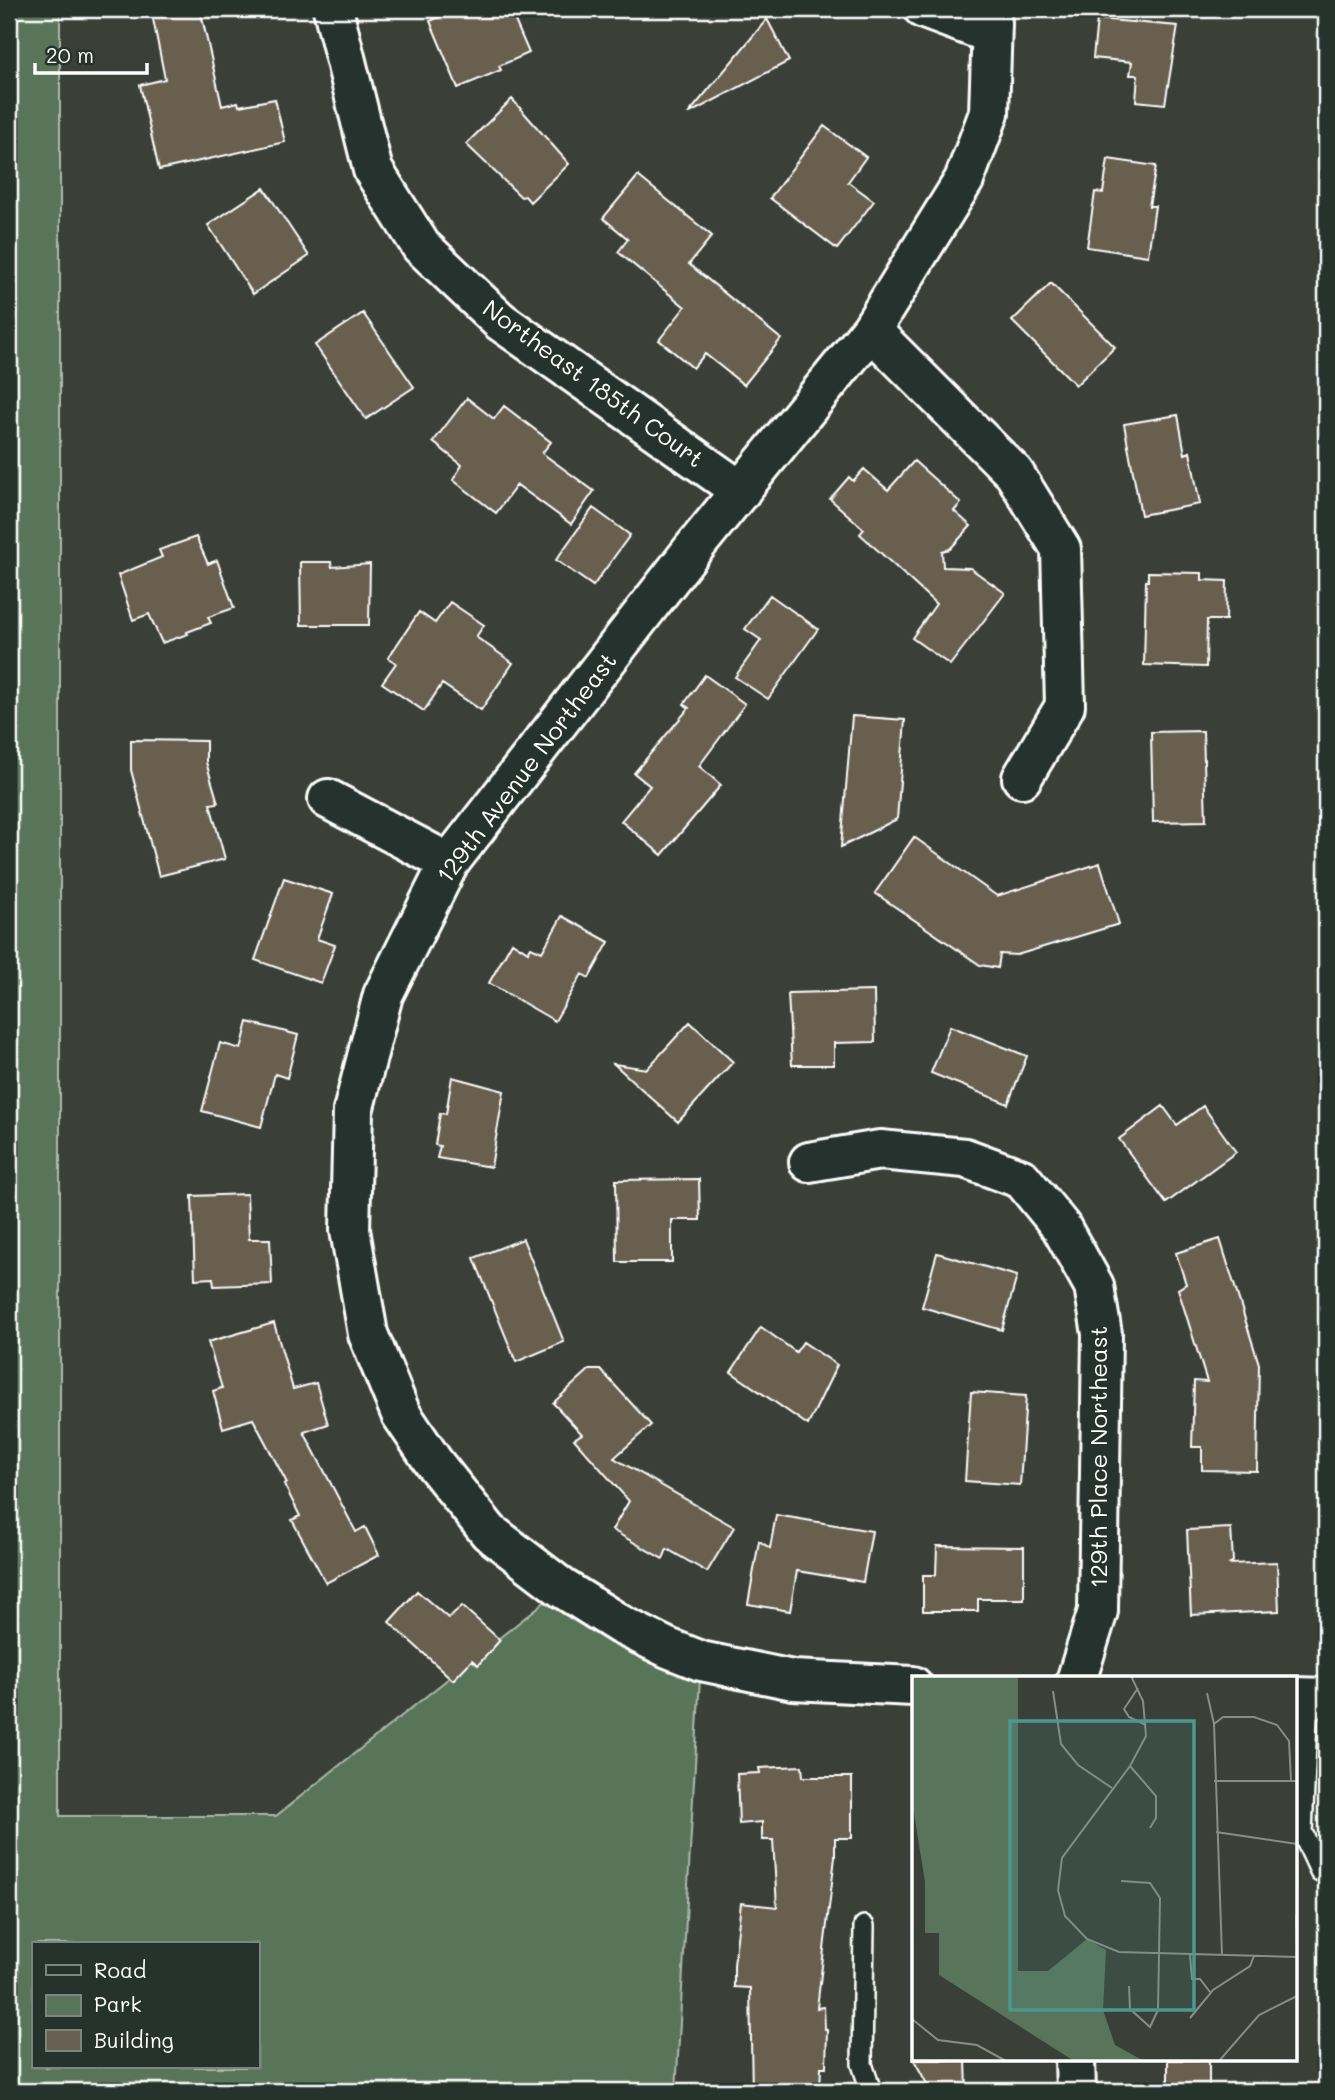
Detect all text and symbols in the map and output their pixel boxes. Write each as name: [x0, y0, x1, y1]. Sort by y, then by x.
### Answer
scale bar: [35, 32, 147, 76]
text: 20 m: [46, 41, 94, 68]
street label: Northeast 185th Court: [477, 292, 711, 473]
street label: 129th Avenue Northeast: [429, 646, 623, 889]
street label: 129th Place Northeast: [1082, 1326, 1113, 1588]
inset map: [912, 1676, 1296, 2062]
legend: [32, 1942, 259, 2068]
text: Road: [94, 1956, 146, 1983]
text: Park: [94, 1990, 142, 2017]
text: Building: [94, 2026, 174, 2053]

